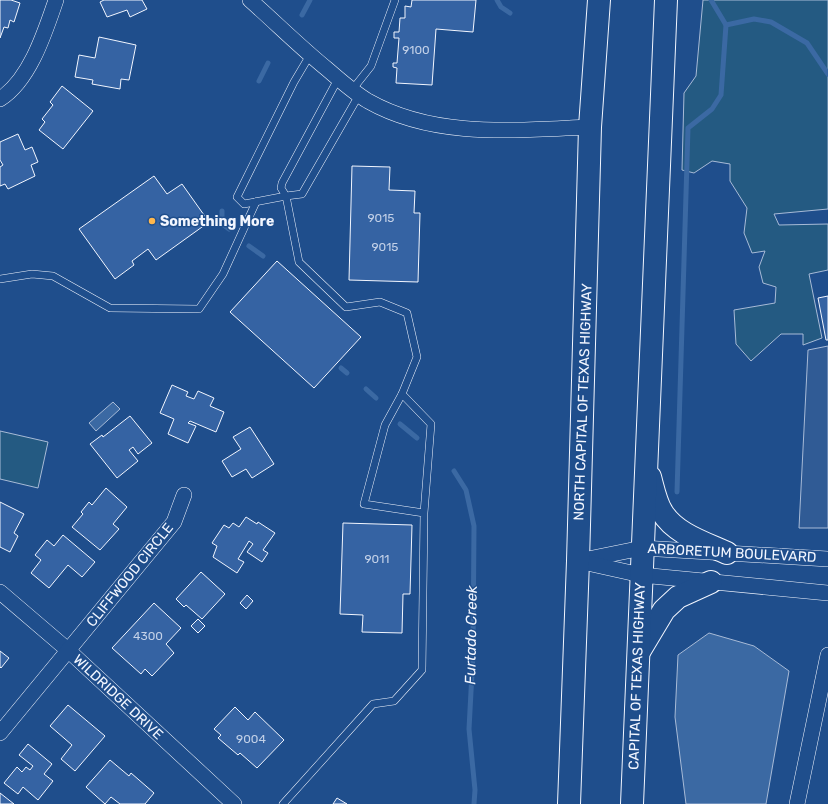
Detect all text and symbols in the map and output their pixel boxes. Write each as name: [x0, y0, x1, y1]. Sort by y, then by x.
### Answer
house number: 9100: [402, 43, 430, 57]
house number: 9015: [367, 211, 395, 225]
place label: Something More: [160, 213, 274, 230]
marker: Something More: [147, 216, 157, 226]
house number: 9015: [371, 240, 399, 254]
street label: NORTH CAPITAL OF TEXAS HIGHWAY: [570, 283, 596, 521]
street label: CLIFFWOOD CIRCLE: [83, 520, 177, 630]
street label: ARBORETUM BOULEVARD: [647, 540, 817, 566]
house number: 9011: [364, 552, 390, 566]
street label: CAPITAL OF TEXAS HIGHWAY: [625, 582, 649, 770]
water label: Furtado Creek: [461, 585, 481, 685]
house number: 4300: [133, 629, 163, 643]
street label: WILDRIDGE DRIVE: [69, 651, 167, 743]
house number: 9004: [236, 732, 266, 746]

